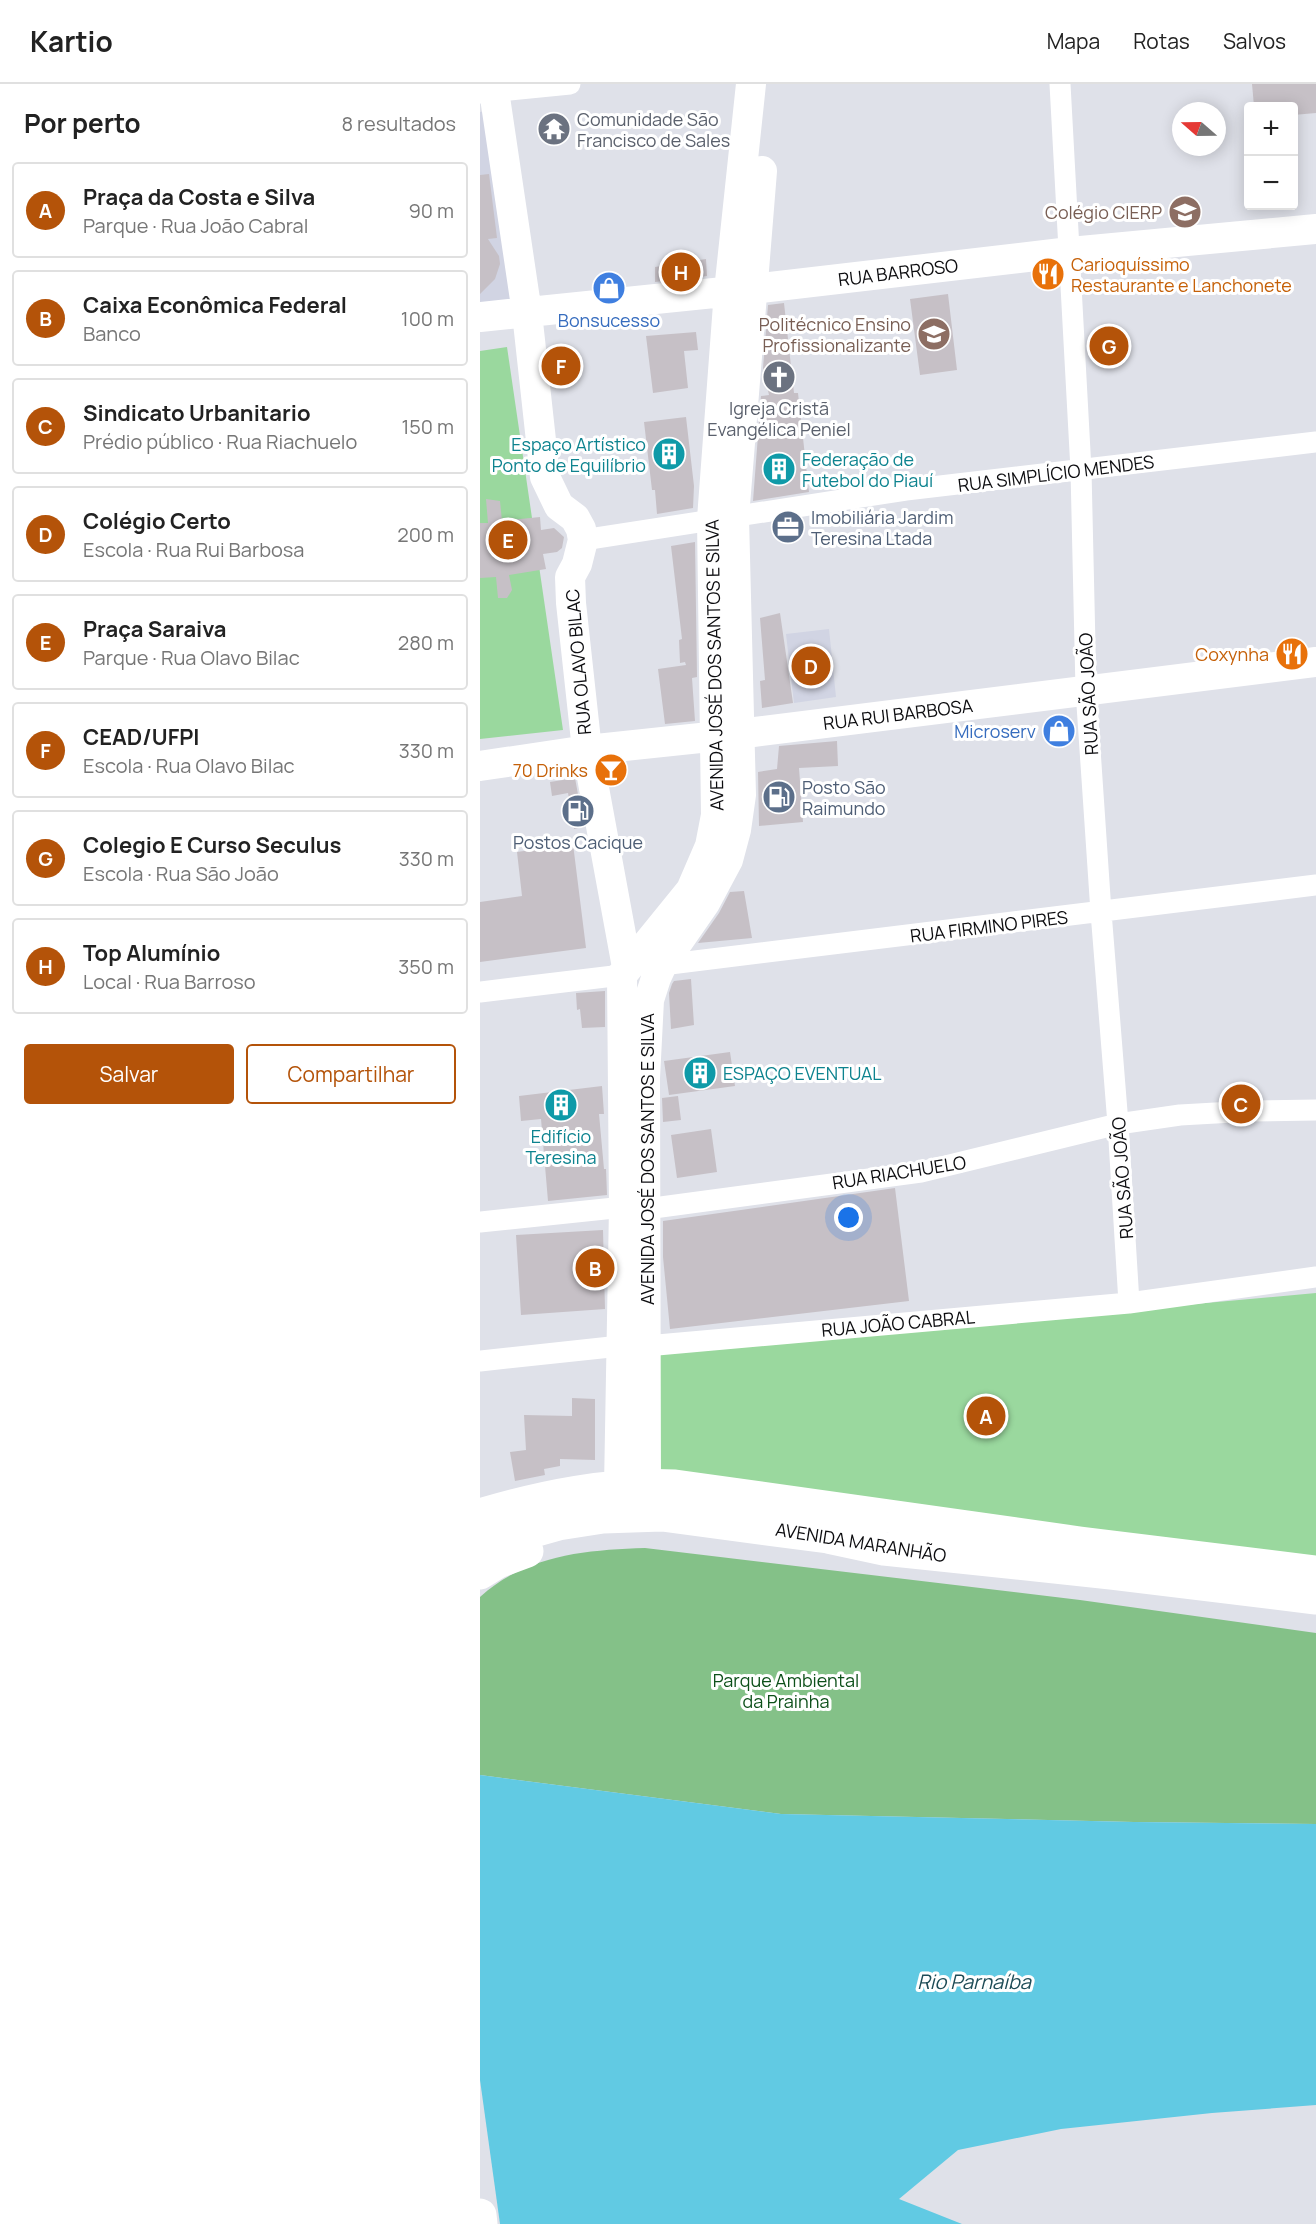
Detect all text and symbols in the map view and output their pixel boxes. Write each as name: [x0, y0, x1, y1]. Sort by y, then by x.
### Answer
text: Kartio: [30, 22, 113, 60]
text: Mapa: [1047, 27, 1100, 55]
text: Rotas: [1133, 27, 1190, 55]
text: Salvos: [1223, 27, 1286, 55]
north arrow: [1172, 102, 1226, 156]
map controls: [1244, 102, 1298, 210]
button: +: [1244, 102, 1298, 156]
text: Por perto: [24, 105, 141, 141]
place label: Comunidade São Francisco de Sales: [577, 107, 730, 152]
text: 8 resultados: [341, 110, 456, 137]
temple icon: Comunidade São Francisco de Sales: [536, 111, 572, 147]
button: −: [1244, 156, 1298, 210]
text: Praça da Costa e Silva: [83, 182, 315, 212]
school or university icon: Colégio CIERP: [1167, 194, 1203, 230]
text: A: [39, 197, 52, 224]
text: 90 m: [408, 197, 454, 224]
place label: Colégio CIERP: [1045, 200, 1162, 224]
text: Parque · Rua João Cabral: [83, 212, 308, 239]
pin: H: [662, 250, 700, 294]
place label: Carioquíssimo Restaurante e Lanchonete: [1071, 252, 1292, 297]
street label: RUA BARROSO: [837, 253, 959, 291]
restaurant icon: Carioquíssimo Restaurante e Lanchonete: [1030, 256, 1066, 292]
shop icon: Bonsucesso: [591, 270, 627, 306]
text: Caixa Econômica Federal: [83, 290, 347, 320]
text: B: [39, 305, 52, 332]
text: 100 m: [401, 305, 454, 332]
place label: Bonsucesso: [558, 308, 660, 332]
place label: Politécnico Ensino Profissionalizante: [759, 312, 911, 357]
school or university icon: Politécnico Ensino Profissionalizante: [916, 316, 952, 352]
text: Banco: [83, 320, 141, 347]
pin: G: [1090, 324, 1128, 368]
pin: F: [542, 344, 580, 388]
church icon: Igreja Cristã Evangélica Peniel: [761, 359, 797, 395]
place label: Igreja Cristã Evangélica Peniel: [707, 396, 851, 441]
text: Sindicato Urbanitario: [83, 398, 311, 428]
text: C: [38, 413, 53, 440]
text: 150 m: [401, 413, 454, 440]
text: Prédio público · Rua Riachuelo: [83, 428, 357, 455]
place label: Espaço Artístico Ponto de Equilíbrio: [492, 432, 646, 477]
building icon: Espaço Artístico Ponto de Equilíbrio: [651, 436, 687, 472]
place label: Federação de Futebol do Piauí: [802, 447, 933, 492]
street label: RUA SIMPLÍCIO MENDES: [957, 449, 1155, 497]
building icon: Federação de Futebol do Piauí: [761, 451, 797, 487]
place label: Imobiliária Jardim Teresina Ltada: [811, 505, 953, 550]
text: Colégio Certo: [83, 506, 231, 536]
office icon: Imobiliária Jardim Teresina Ltada: [770, 509, 806, 545]
pin: E: [489, 518, 528, 562]
street label: AVENIDA JOSÉ DOS SANTOS E SILVA: [699, 518, 729, 811]
text: D: [38, 521, 53, 548]
text: 200 m: [397, 521, 454, 548]
text: Escola · Rua Rui Barbosa: [83, 536, 304, 563]
street label: RUA OLAVO BILAC: [560, 588, 596, 736]
text: Praça Saraiva: [83, 614, 226, 644]
text: E: [40, 629, 51, 656]
text: 280 m: [398, 629, 454, 656]
street label: RUA SÃO JOÃO: [1073, 632, 1103, 756]
restaurant icon: Coxynha: [1274, 636, 1310, 672]
place label: Coxynha: [1195, 642, 1269, 666]
text: Parque · Rua Olavo Bilac: [83, 644, 300, 671]
pin: D: [792, 644, 830, 688]
street label: RUA RUI BARBOSA: [822, 693, 975, 735]
shop icon: Microserv: [1041, 713, 1077, 749]
place label: Microserv: [954, 719, 1036, 743]
text: CEAD/UFPI: [83, 722, 199, 752]
text: F: [40, 737, 51, 764]
text: 330 m: [399, 737, 454, 764]
text: Escola · Rua Olavo Bilac: [83, 752, 295, 779]
bar icon: 70 Drinks: [593, 752, 629, 788]
place label: 70 Drinks: [513, 758, 588, 782]
place label: Posto São Raimundo: [802, 775, 886, 820]
fuel station icon: Posto São Raimundo: [761, 779, 797, 815]
fuel station icon: Postos Cacique: [560, 793, 596, 829]
text: Colegio E Curso Seculus: [83, 830, 341, 860]
place label: Postos Cacique: [513, 830, 643, 854]
text: G: [38, 845, 53, 872]
text: 330 m: [399, 845, 454, 872]
text: Escola · Rua São João: [83, 860, 279, 887]
street label: RUA FIRMINO PIRES: [909, 904, 1069, 948]
text: Top Alumínio: [83, 938, 220, 968]
text: H: [38, 953, 53, 980]
text: 350 m: [398, 953, 454, 980]
text: Local · Rua Barroso: [83, 968, 256, 995]
street label: AVENIDA JOSÉ DOS SANTOS E SILVA: [635, 1012, 659, 1305]
button: Salvar: [24, 1044, 234, 1104]
button: Compartilhar: [246, 1044, 456, 1104]
building icon: ESPAÇO EVENTUAL: [682, 1055, 718, 1091]
place label: ESPAÇO EVENTUAL: [723, 1061, 882, 1085]
pin: C: [1222, 1082, 1260, 1126]
building icon: Edifício Teresina: [543, 1087, 579, 1123]
street label: RUA SÃO JOÃO: [1106, 1116, 1138, 1240]
place label: Edifício Teresina: [526, 1124, 597, 1169]
street label: RUA RIACHUELO: [830, 1150, 968, 1194]
your location: [834, 1203, 863, 1232]
pin: B: [576, 1246, 614, 1290]
street label: RUA JOÃO CABRAL: [820, 1304, 976, 1342]
pin: A: [966, 1394, 1006, 1438]
street label: AVENIDA MARANHÃO: [774, 1517, 948, 1567]
park label: Parque Ambiental da Prainha: [713, 1668, 859, 1713]
water label: Rio Parnaíba: [917, 1968, 1032, 1995]

